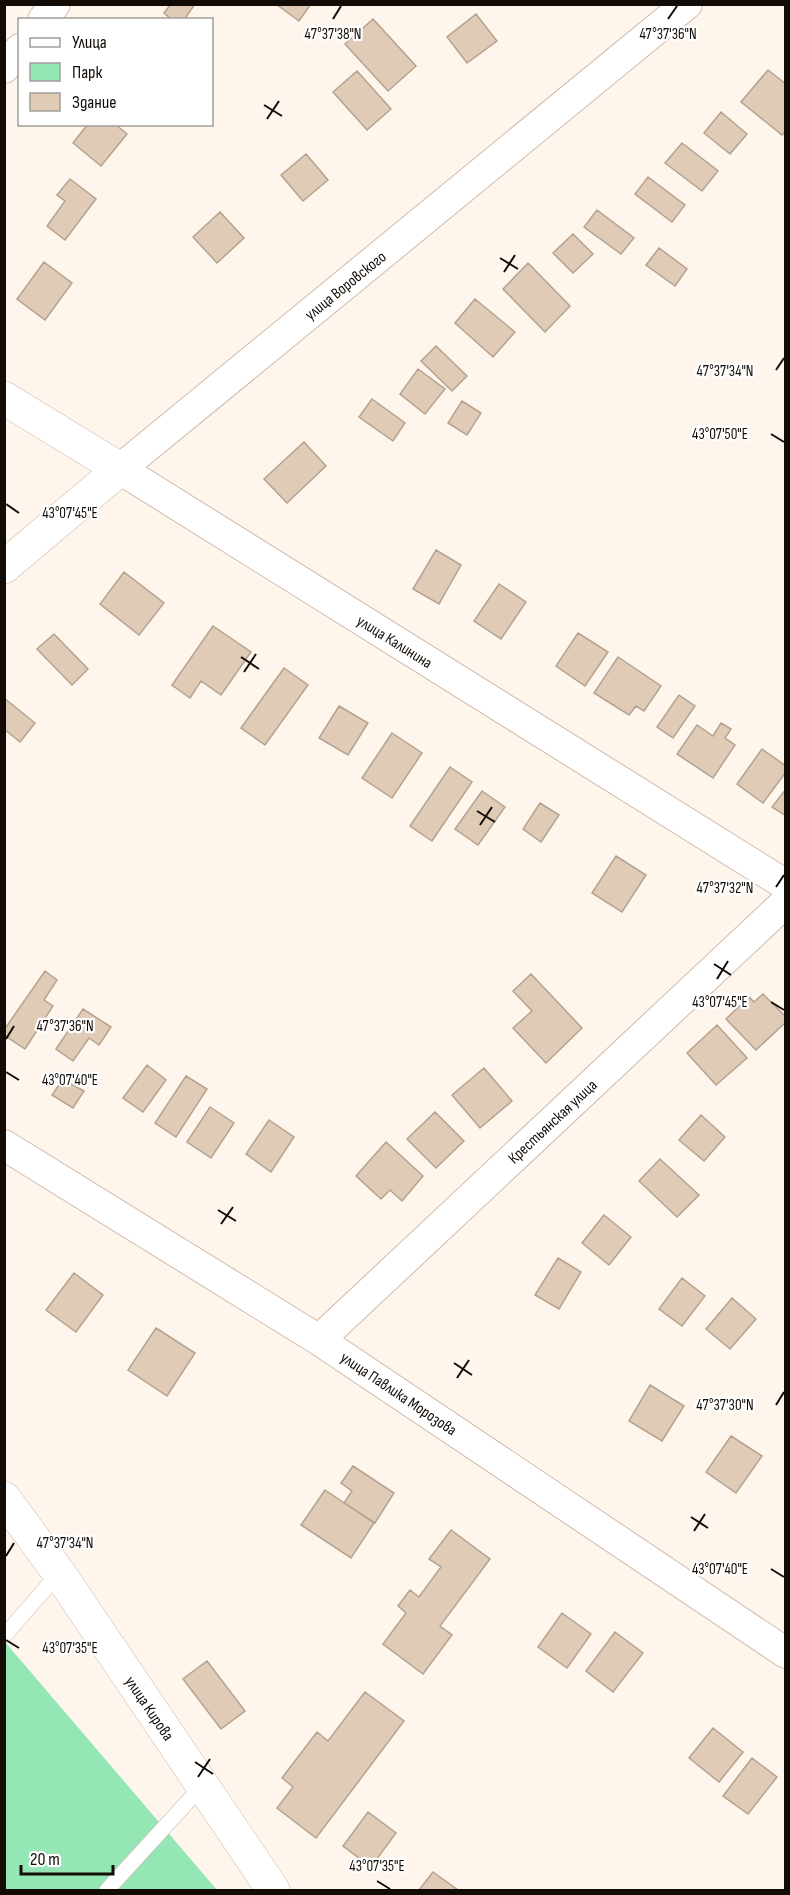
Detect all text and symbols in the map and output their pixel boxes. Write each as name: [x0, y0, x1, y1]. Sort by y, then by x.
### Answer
legend: [18, 18, 213, 126]
text: 47°37'38"N: [304, 25, 362, 44]
text: 47°37'36"N: [639, 25, 697, 44]
text: Улица: [72, 32, 107, 53]
text: Парк: [72, 62, 103, 83]
text: Здание: [72, 92, 117, 113]
street label: улица Воровского: [302, 248, 390, 325]
text: 47°37'34"N: [697, 362, 753, 381]
text: 43°07'50"E: [692, 425, 748, 444]
text: 43°07'45"E: [42, 504, 98, 523]
street label: улица Калинина: [353, 612, 436, 673]
text: 47°37'32"N: [697, 879, 753, 898]
text: 43°07'45"E: [692, 993, 748, 1012]
text: 47°37'36"N: [36, 1017, 94, 1036]
text: 43°07'40"E: [42, 1071, 98, 1090]
street label: Крестьянская улица: [505, 1076, 601, 1168]
street label: улица Павлика Морозова: [336, 1348, 460, 1440]
text: 47°37'30"N: [696, 1396, 754, 1415]
text: 47°37'34"N: [37, 1534, 93, 1553]
text: 43°07'40"E: [692, 1560, 748, 1579]
text: 43°07'35"E: [42, 1639, 98, 1658]
street label: улица Кирова: [120, 1673, 177, 1745]
scale bar: [21, 1838, 112, 1876]
text: 20 m: [30, 1849, 60, 1870]
text: 43°07'35"E: [349, 1857, 405, 1876]

